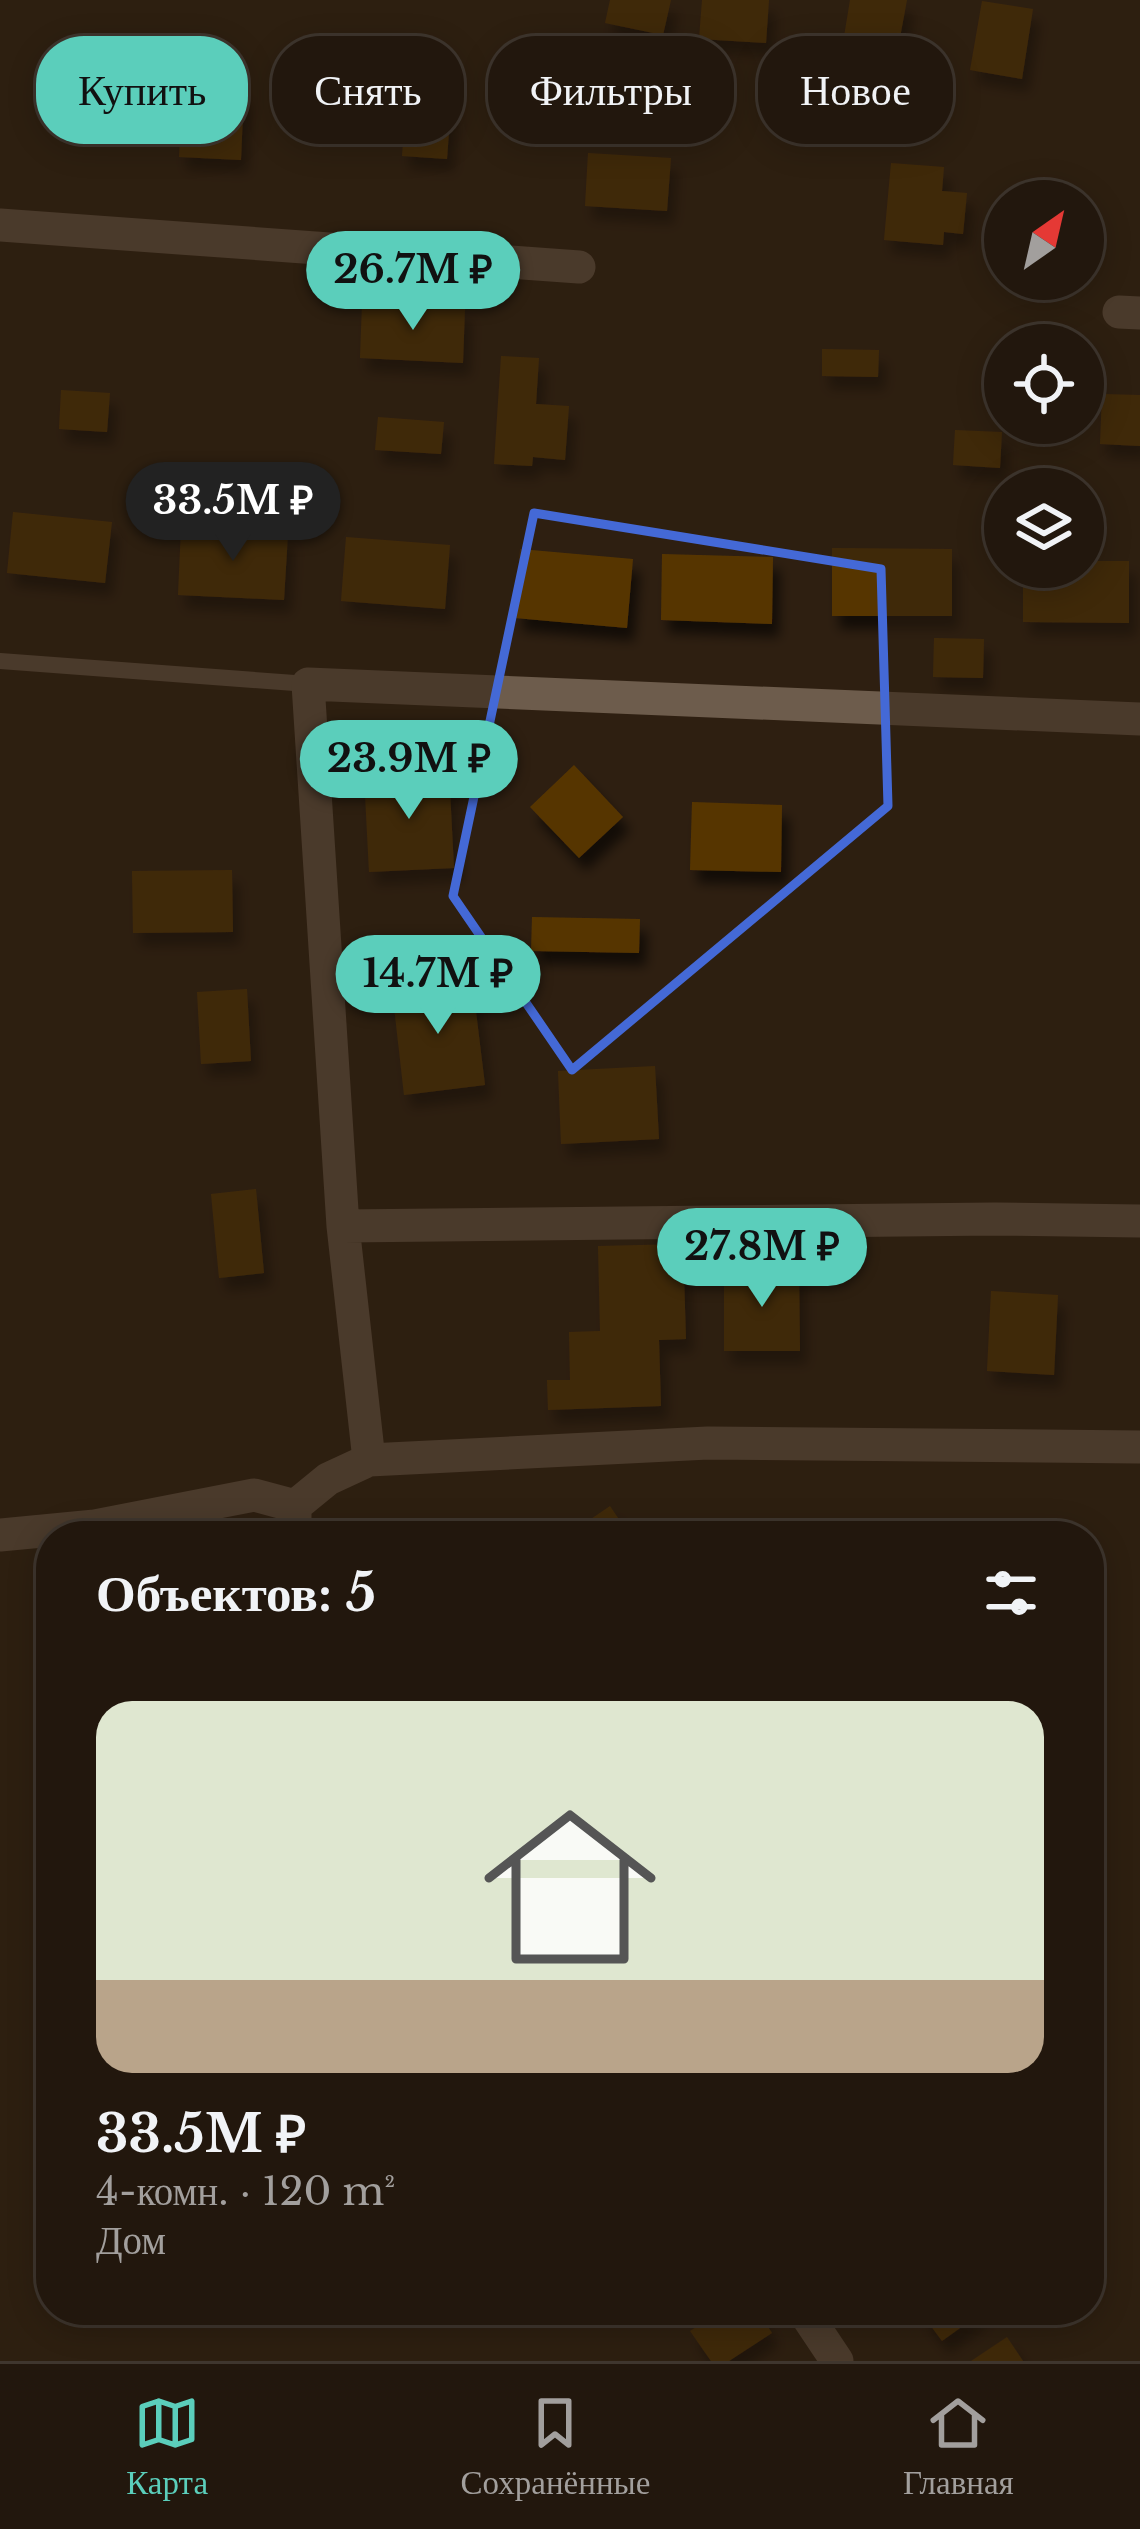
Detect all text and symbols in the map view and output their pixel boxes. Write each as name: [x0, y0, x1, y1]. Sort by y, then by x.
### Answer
chip: Купить: [36, 36, 248, 144]
chip: Снять: [272, 36, 464, 144]
chip: Фильтры: [488, 36, 734, 144]
chip: Новое: [758, 36, 953, 144]
north arrow: [984, 180, 1104, 300]
map controls: [984, 180, 1104, 588]
pin: 26.7M ₽: [302, 231, 524, 333]
text: 26.7M ₽: [333, 245, 493, 294]
button: locate: [984, 324, 1104, 444]
pin: 33.5M ₽: [122, 462, 344, 564]
button: layers: [984, 468, 1104, 588]
text: 33.5M ₽: [153, 476, 313, 525]
pin: 23.9M ₽: [298, 720, 520, 822]
text: 23.9M ₽: [327, 734, 491, 783]
pin: 14.7M ₽: [327, 935, 549, 1037]
text: 14.7M ₽: [363, 949, 513, 998]
pin: 27.8M ₽: [651, 1208, 873, 1310]
text: 27.8M ₽: [684, 1222, 840, 1271]
icon: filters: [978, 1560, 1044, 1626]
text: Объектов: 5: [96, 1562, 376, 1625]
icon: home: [462, 1779, 678, 1995]
text: 33.5M ₽: [96, 2103, 306, 2166]
text: 4-комн. · 120 m²: [96, 2167, 395, 2216]
text: Дом: [96, 2216, 166, 2265]
tab: Карта: [126, 2390, 208, 2503]
tab: Сохранённые: [461, 2390, 650, 2503]
tab: Главная: [903, 2390, 1014, 2503]

